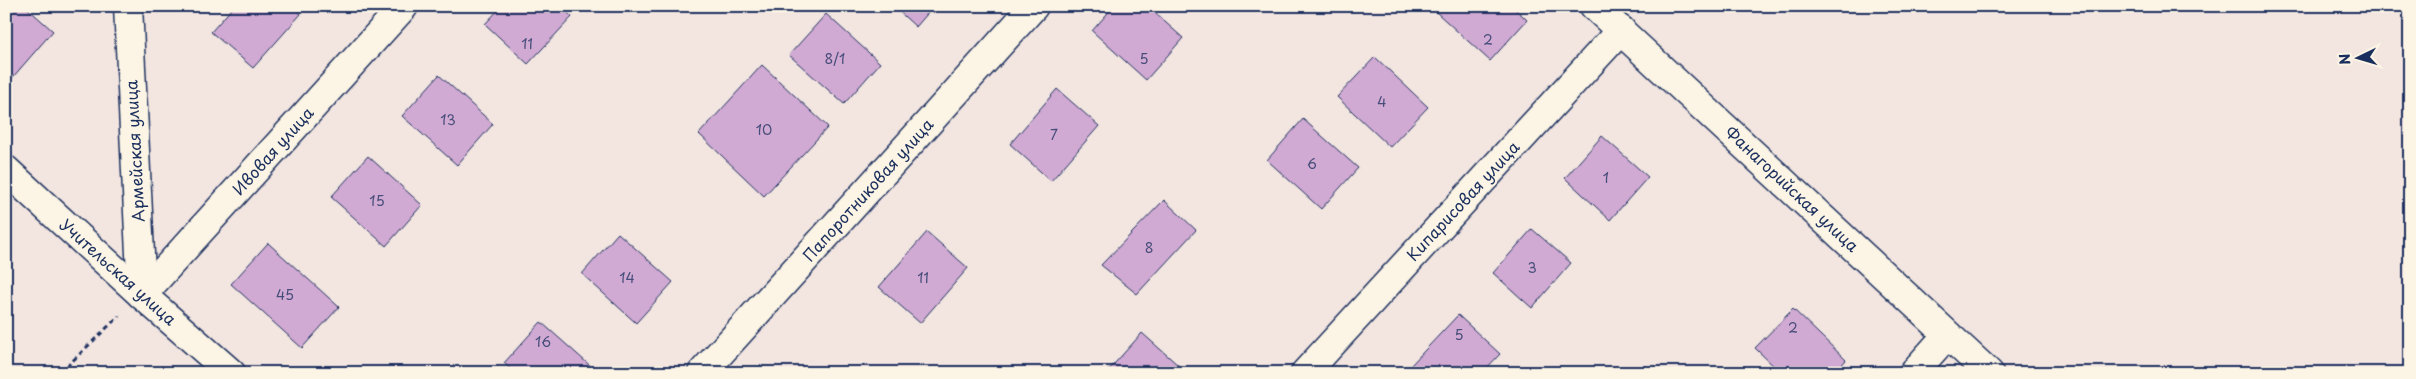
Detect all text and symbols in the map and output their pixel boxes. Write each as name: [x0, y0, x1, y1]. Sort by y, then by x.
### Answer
house number: 2: [1483, 29, 1493, 50]
north arrow: [2334, 32, 2384, 82]
house number: 11: [521, 33, 533, 54]
house number: 8/1: [825, 48, 845, 69]
house number: 5: [1139, 48, 1149, 69]
text: N: [2334, 53, 2355, 66]
street label: Армейская улица: [118, 79, 150, 223]
house number: 4: [1377, 91, 1387, 112]
street label: Ивовая улица: [226, 101, 319, 200]
house number: 13: [440, 109, 456, 130]
street label: Папоротниковая улица: [796, 112, 938, 266]
house number: 10: [756, 119, 772, 140]
street label: Фанагорийская улица: [1720, 120, 1865, 257]
house number: 7: [1050, 124, 1058, 145]
street label: Кипарисовая улица: [1400, 135, 1524, 266]
house number: 6: [1307, 153, 1317, 174]
house number: 1: [1603, 167, 1609, 188]
house number: 15: [369, 190, 385, 211]
street label: Учительская улица: [55, 212, 182, 330]
house number: 8: [1145, 237, 1153, 258]
house number: 3: [1527, 257, 1537, 278]
house number: 14: [619, 267, 635, 288]
house number: 11: [917, 267, 929, 288]
house number: 45: [276, 284, 294, 305]
house number: 2: [1788, 317, 1798, 338]
house number: 5: [1454, 324, 1464, 345]
house number: 16: [535, 331, 551, 352]

